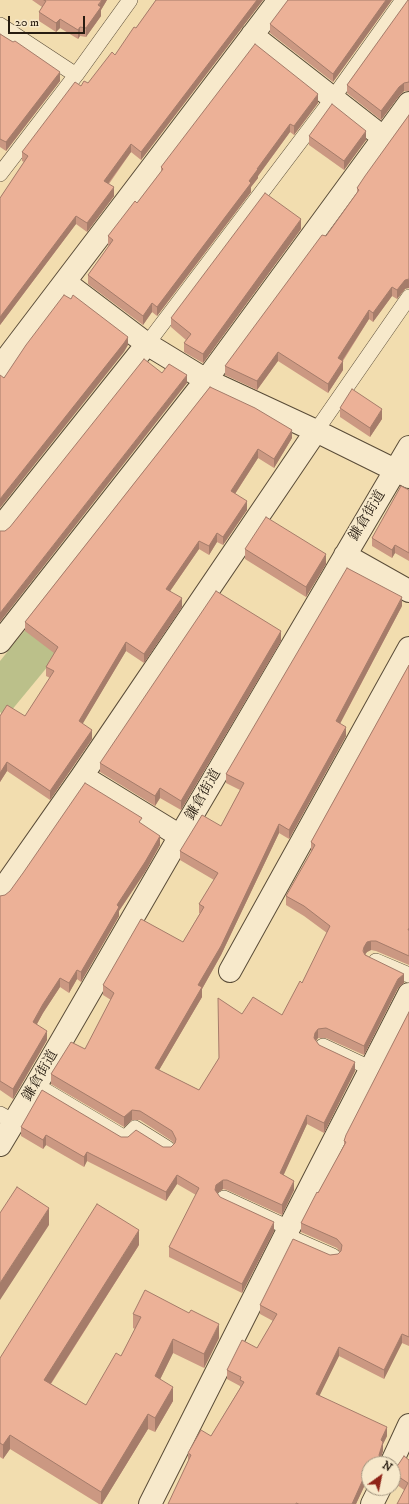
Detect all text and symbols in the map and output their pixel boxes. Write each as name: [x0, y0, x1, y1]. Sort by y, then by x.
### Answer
scale bar: [10, 8, 87, 34]
text: 20 m: [15, 15, 39, 30]
street label: 鎌倉街道: [346, 488, 390, 544]
street label: 鎌倉街道: [183, 767, 225, 823]
street label: 鎌倉街道: [20, 1048, 62, 1104]
north arrow: [361, 1456, 401, 1496]
text: N: [379, 1458, 395, 1475]

